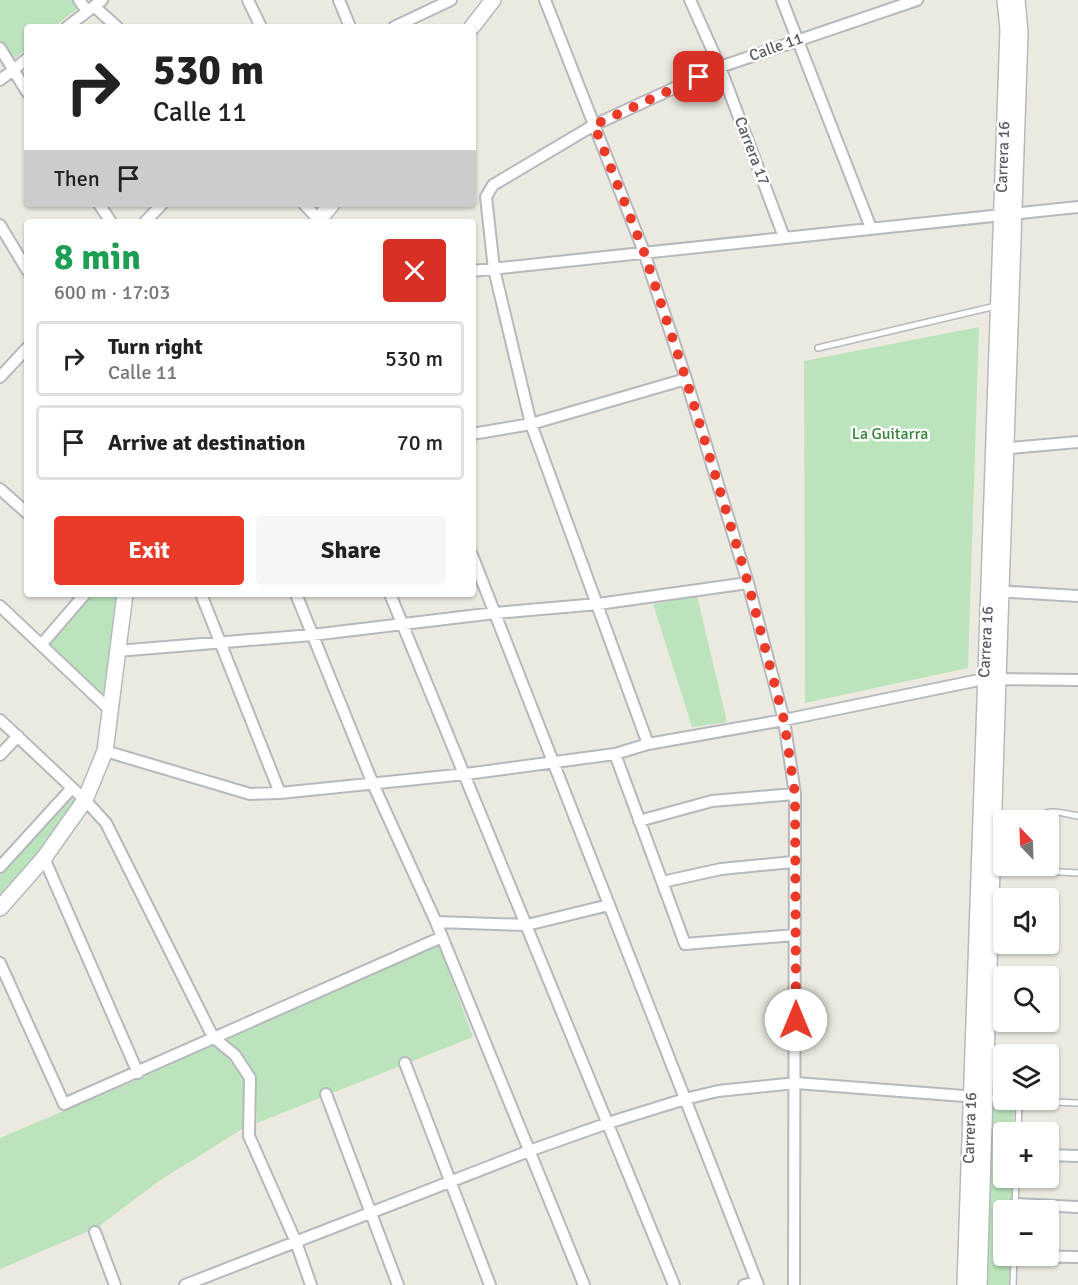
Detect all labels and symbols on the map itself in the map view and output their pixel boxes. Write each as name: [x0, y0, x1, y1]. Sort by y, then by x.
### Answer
street label: Calle 11: [746, 28, 806, 66]
pin: [673, 51, 724, 102]
street label: Carrera 17: [730, 114, 774, 188]
street label: Carrera 16: [992, 121, 1014, 193]
park label: La Guitarra: [852, 424, 928, 444]
street label: Carrera 16: [974, 606, 998, 678]
north arrow: [993, 810, 1059, 876]
position arrow: [764, 988, 828, 1052]
street label: Carrera 16: [959, 1092, 981, 1164]

